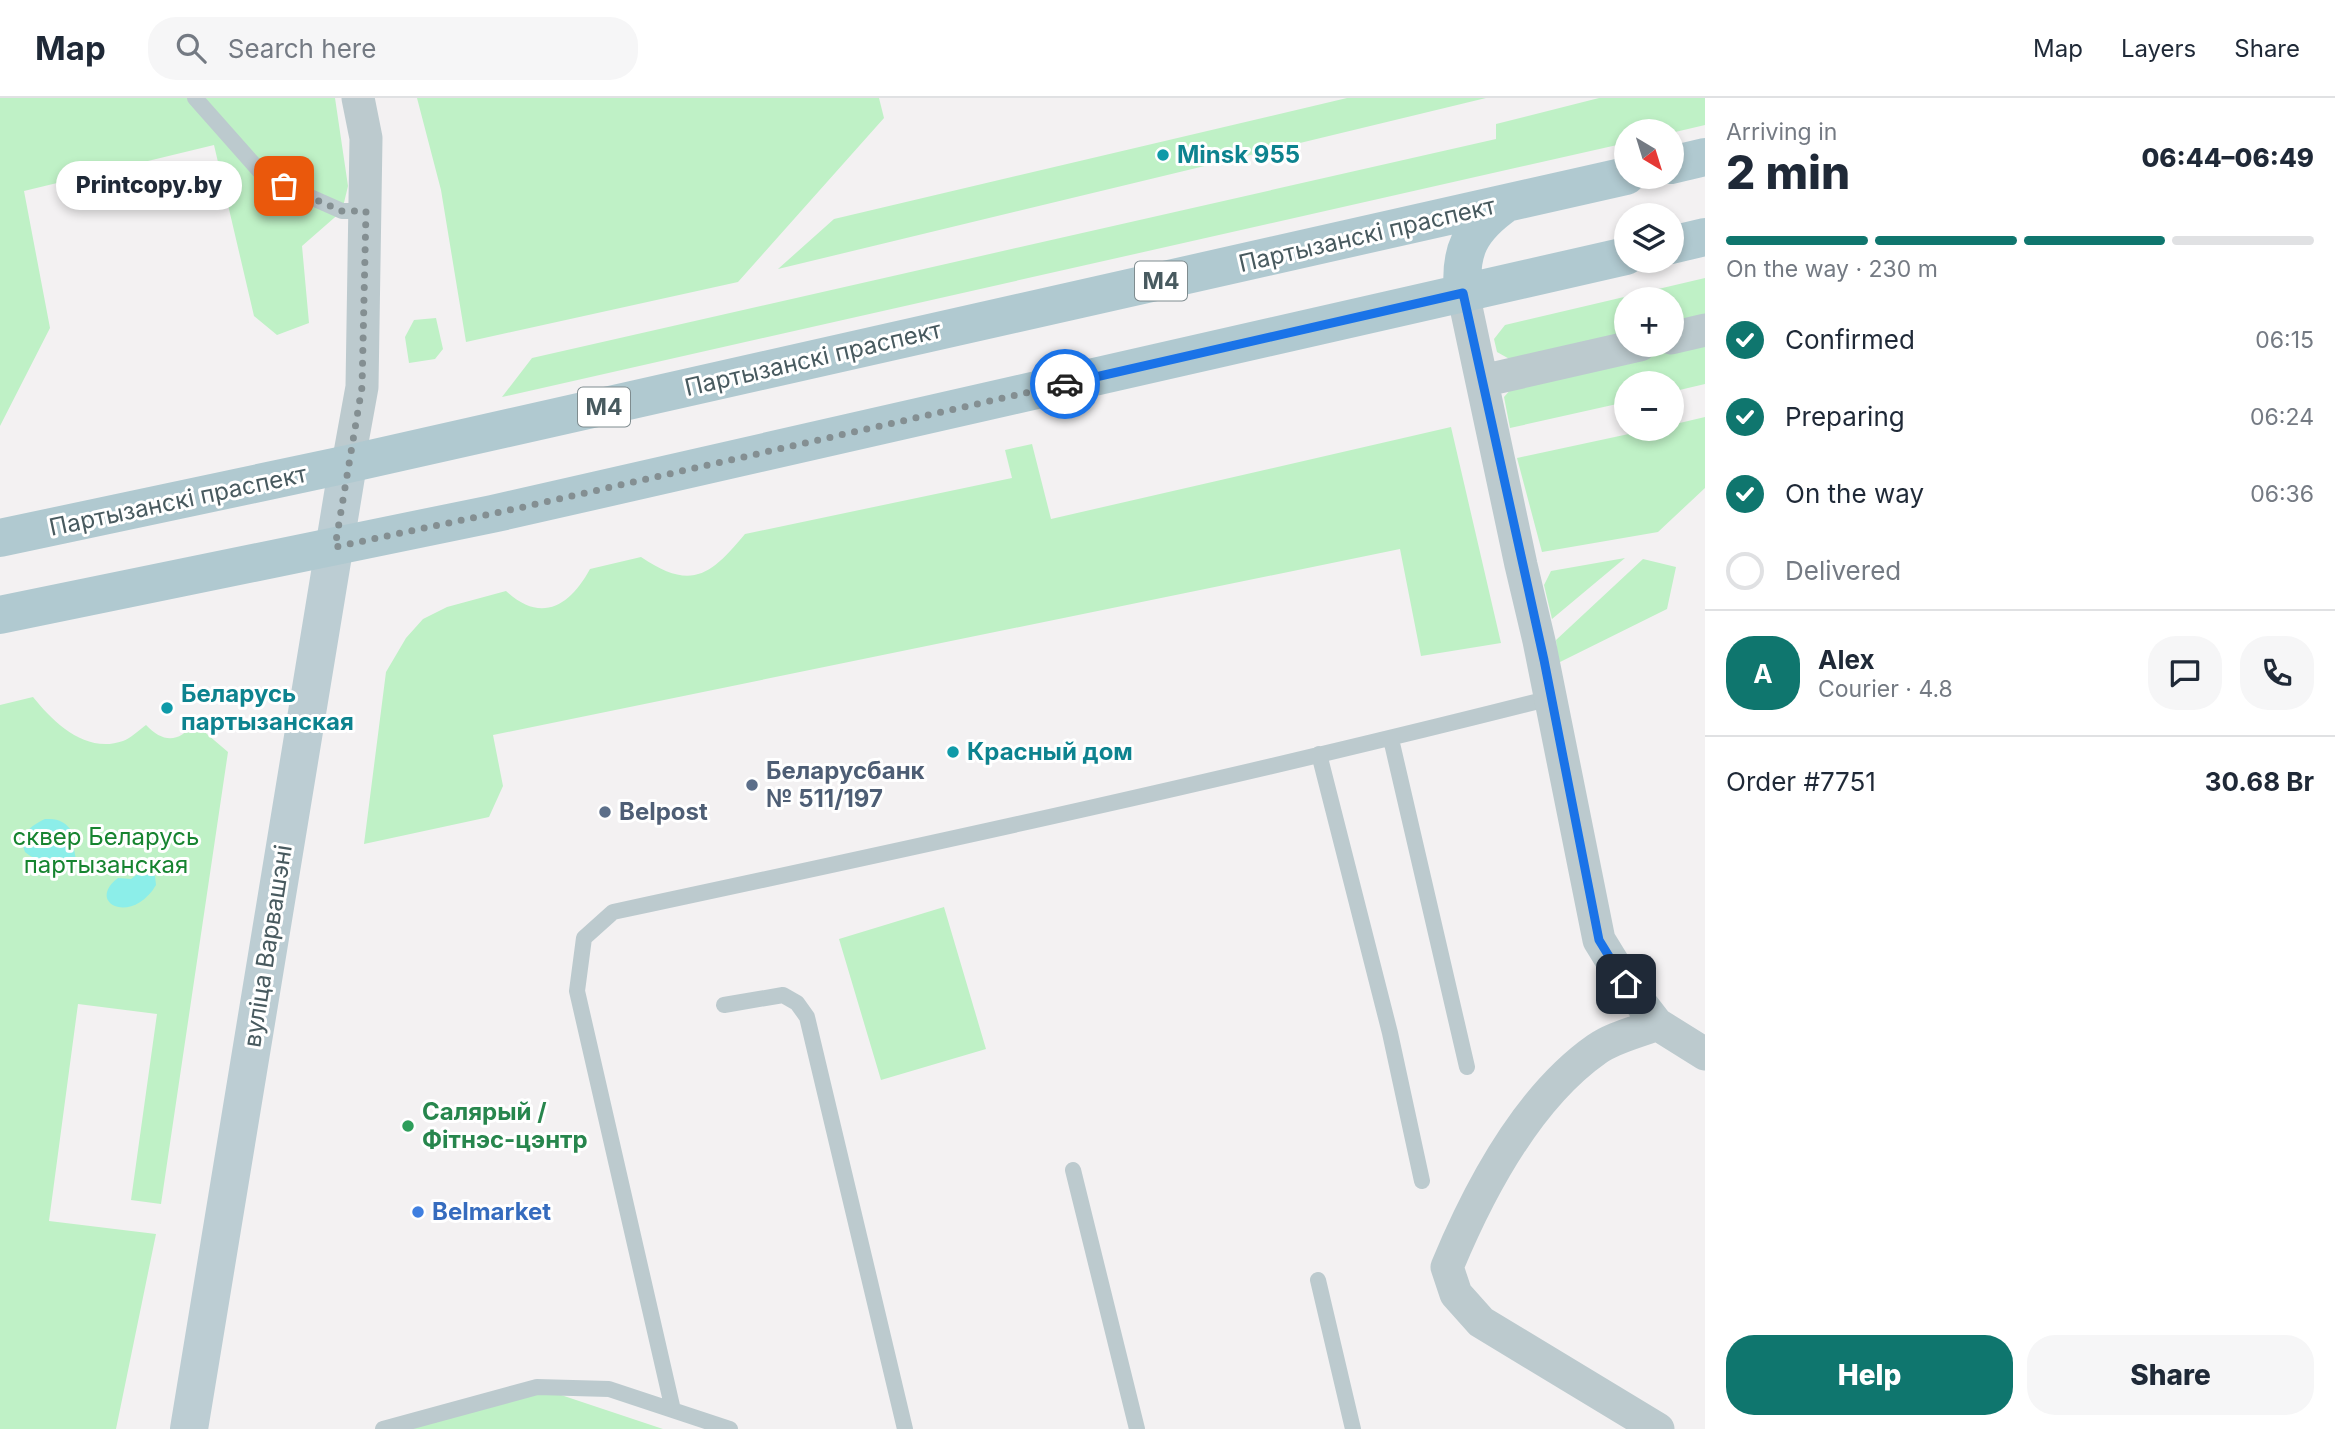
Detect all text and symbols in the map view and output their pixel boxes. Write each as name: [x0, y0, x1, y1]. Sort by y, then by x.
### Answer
search box: [148, 17, 638, 80]
text: Map: [35, 28, 106, 68]
icon: search: [172, 29, 210, 67]
text: Search here: [228, 33, 376, 64]
text: Map: [2033, 34, 2083, 63]
text: Layers: [2121, 34, 2196, 63]
text: Share: [2234, 34, 2300, 63]
text: Arriving in: [1726, 118, 1837, 146]
north arrow: [1614, 119, 1684, 189]
map controls: [1614, 119, 1684, 441]
place label: Minsk 955: [1177, 140, 1300, 169]
text: 06:44–06:49: [2141, 142, 2314, 173]
text: 2 min: [1726, 144, 1850, 200]
marker: Minsk 955: [1155, 147, 1171, 163]
pin: [254, 156, 314, 216]
callout: Printcopy.by: [56, 162, 242, 210]
icon: bag: [265, 167, 303, 205]
text: Printcopy.by: [76, 171, 222, 199]
street label: Партызанскі праспект: [1236, 191, 1498, 278]
button: layers: [1614, 203, 1684, 273]
text: On the way · 230 m: [1726, 255, 1938, 283]
road number: М4: [1135, 262, 1187, 300]
button: +: [1614, 287, 1684, 357]
street label: Партызанскі праспект: [682, 315, 944, 402]
icon: check: [1726, 321, 1764, 359]
text: Confirmed: [1785, 324, 1915, 355]
text: 06:15: [2255, 326, 2314, 354]
courier: [1030, 349, 1100, 419]
icon: car: [1046, 365, 1084, 403]
button: −: [1614, 371, 1684, 441]
road number: М4: [578, 388, 630, 426]
icon: check: [1726, 398, 1764, 436]
text: Preparing: [1785, 401, 1905, 432]
text: 06:24: [2250, 403, 2314, 431]
street label: Партызанскі праспект: [46, 459, 309, 542]
icon: check: [1726, 475, 1764, 513]
text: On the way: [1785, 478, 1924, 509]
text: 06:36: [2250, 480, 2314, 508]
text: Delivered: [1785, 555, 1901, 586]
button: chat: [2148, 636, 2222, 710]
button: phone: [2240, 636, 2314, 710]
text: Alex: [1818, 644, 1875, 675]
text: A: [1753, 658, 1773, 689]
text: Courier · 4.8: [1818, 675, 1953, 703]
place label: Беларусь партызанская: [181, 679, 354, 736]
marker: Беларусь партызанская: [159, 700, 175, 716]
place label: Красный дом: [967, 737, 1133, 766]
marker: Красный дом: [945, 744, 961, 760]
place label: Беларусбанк № 511/197: [766, 756, 925, 813]
text: Order #7751: [1726, 766, 1876, 797]
text: 30.68 Br: [2205, 766, 2314, 797]
marker: Беларусбанк № 511/197: [744, 777, 760, 793]
place label: Belpost: [619, 797, 708, 826]
marker: Belpost: [597, 804, 613, 820]
park label: сквер Беларусь партызанская: [13, 822, 199, 879]
street label: вуліца Варвашэні: [237, 843, 298, 1049]
pin: [1596, 954, 1656, 1014]
icon: home: [1607, 965, 1645, 1003]
place label: Салярый / Фітнэс-цэнтр: [422, 1097, 588, 1154]
marker: Салярый / Фітнэс-цэнтр: [400, 1118, 416, 1134]
place label: Belmarket: [432, 1197, 551, 1226]
marker: Belmarket: [410, 1204, 426, 1220]
button: Help: [1726, 1335, 2013, 1415]
button: Share: [2027, 1335, 2314, 1415]

